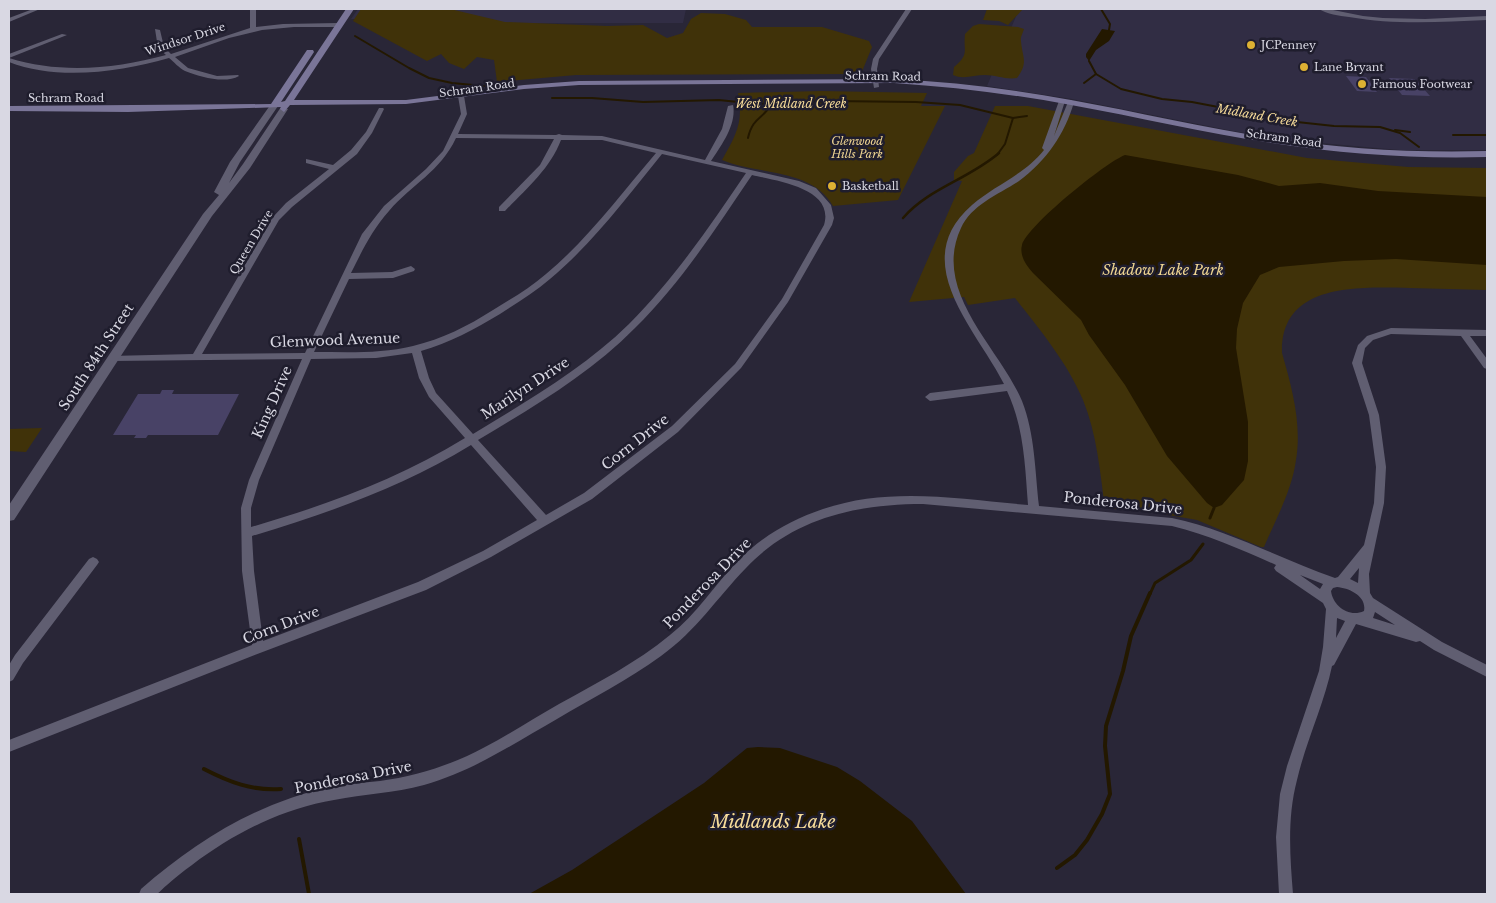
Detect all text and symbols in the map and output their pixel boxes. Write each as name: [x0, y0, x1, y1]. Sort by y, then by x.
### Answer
street label: Windsor Drive: [142, 19, 227, 59]
place label: JCPenney: [1259, 38, 1316, 52]
marker: JCPenney: [1245, 39, 1257, 51]
place label: Lane Bryant: [1314, 60, 1384, 74]
marker: Lane Bryant: [1298, 61, 1310, 73]
street label: Schram Road: [845, 68, 922, 84]
street label: Schram Road: [438, 76, 516, 100]
place label: Famous Footwear: [1372, 77, 1473, 91]
marker: Famous Footwear: [1356, 78, 1368, 90]
street label: Schram Road: [28, 91, 105, 105]
water label: West Midland Creek: [735, 96, 847, 111]
water label: Midland Creek: [1214, 100, 1299, 130]
street label: Schram Road: [1245, 126, 1323, 150]
park label: Glenwood Hills Park: [830, 134, 883, 161]
place label: Basketball: [842, 179, 899, 193]
marker: Basketball: [826, 180, 838, 192]
street label: Queen Drive: [226, 207, 276, 277]
park label: Shadow Lake Park: [1102, 261, 1224, 279]
street label: South 84th Street: [55, 299, 138, 414]
street label: Glenwood Avenue: [270, 329, 400, 351]
street label: Marilyn Drive: [478, 353, 572, 423]
street label: King Drive: [248, 363, 296, 441]
street label: Corn Drive: [598, 410, 672, 474]
street label: Ponderosa Drive: [1063, 488, 1183, 518]
street label: Ponderosa Drive: [659, 534, 755, 632]
street label: Corn Drive: [240, 602, 322, 648]
street label: Ponderosa Drive: [293, 757, 413, 797]
water label: Midlands Lake: [710, 811, 835, 833]

